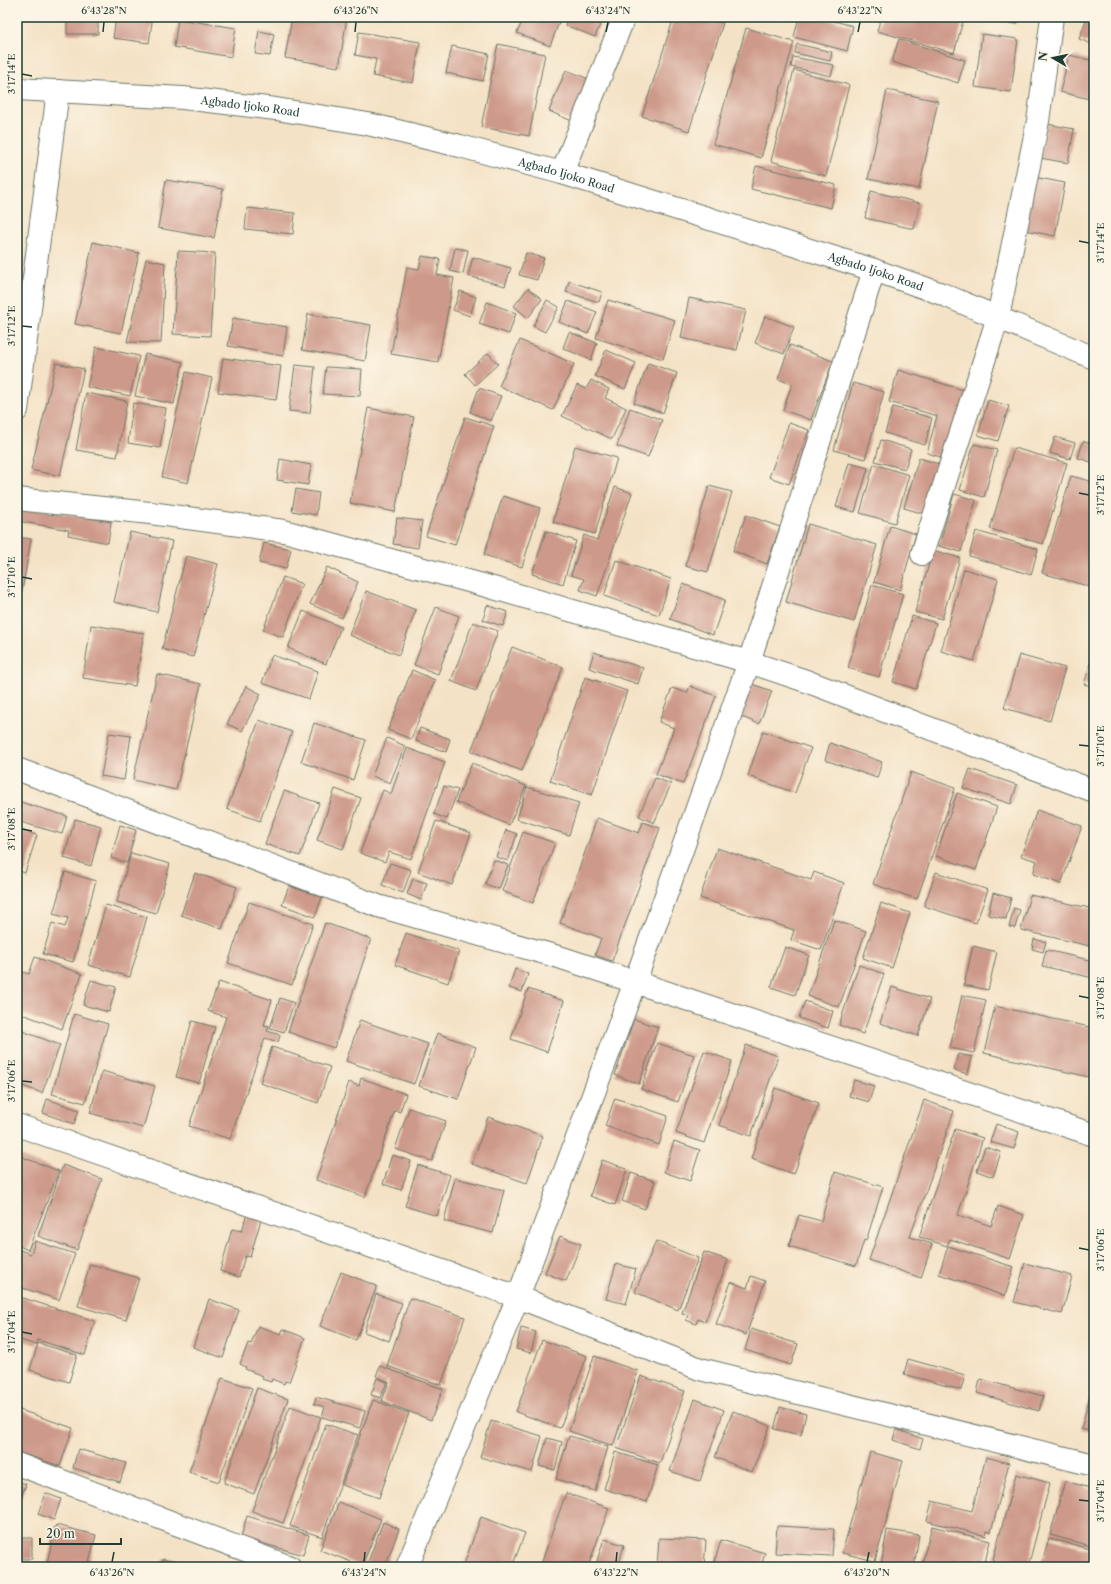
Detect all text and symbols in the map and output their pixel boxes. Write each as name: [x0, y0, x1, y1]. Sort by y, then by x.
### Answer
text: 6°43'28"N: [81, 4, 127, 17]
text: 6°43'26"N: [333, 4, 379, 17]
text: 6°43'24"N: [585, 4, 631, 17]
text: 6°43'22"N: [837, 4, 883, 17]
north arrow: [1033, 38, 1073, 78]
text: N: [1035, 50, 1051, 62]
text: 3°17'14"E: [5, 54, 18, 94]
street label: Agbado Ijoko Road: [199, 93, 301, 120]
street label: Agbado Ijoko Road: [516, 154, 616, 196]
text: 3°17'14"E: [1094, 223, 1107, 263]
street label: Agbado Ijoko Road: [825, 249, 926, 294]
text: 3°17'12"E: [5, 306, 18, 346]
text: 3°17'12"E: [1094, 475, 1107, 515]
text: 3°17'10"E: [5, 556, 18, 598]
text: 3°17'10"E: [1094, 725, 1107, 767]
text: 3°17'08"E: [5, 807, 18, 850]
text: 3°17'08"E: [1094, 976, 1107, 1019]
text: 3°17'06"E: [5, 1060, 18, 1102]
text: 3°17'06"E: [1094, 1229, 1107, 1271]
text: 3°17'04"E: [5, 1311, 18, 1353]
text: 3°17'04"E: [1094, 1480, 1107, 1522]
scale bar: [40, 1520, 121, 1546]
text: 20 m: [46, 1526, 75, 1541]
text: 6°43'26"N: [89, 1566, 135, 1579]
text: 6°43'24"N: [341, 1566, 387, 1579]
text: 6°43'22"N: [593, 1566, 639, 1579]
text: 6°43'20"N: [844, 1566, 890, 1579]

